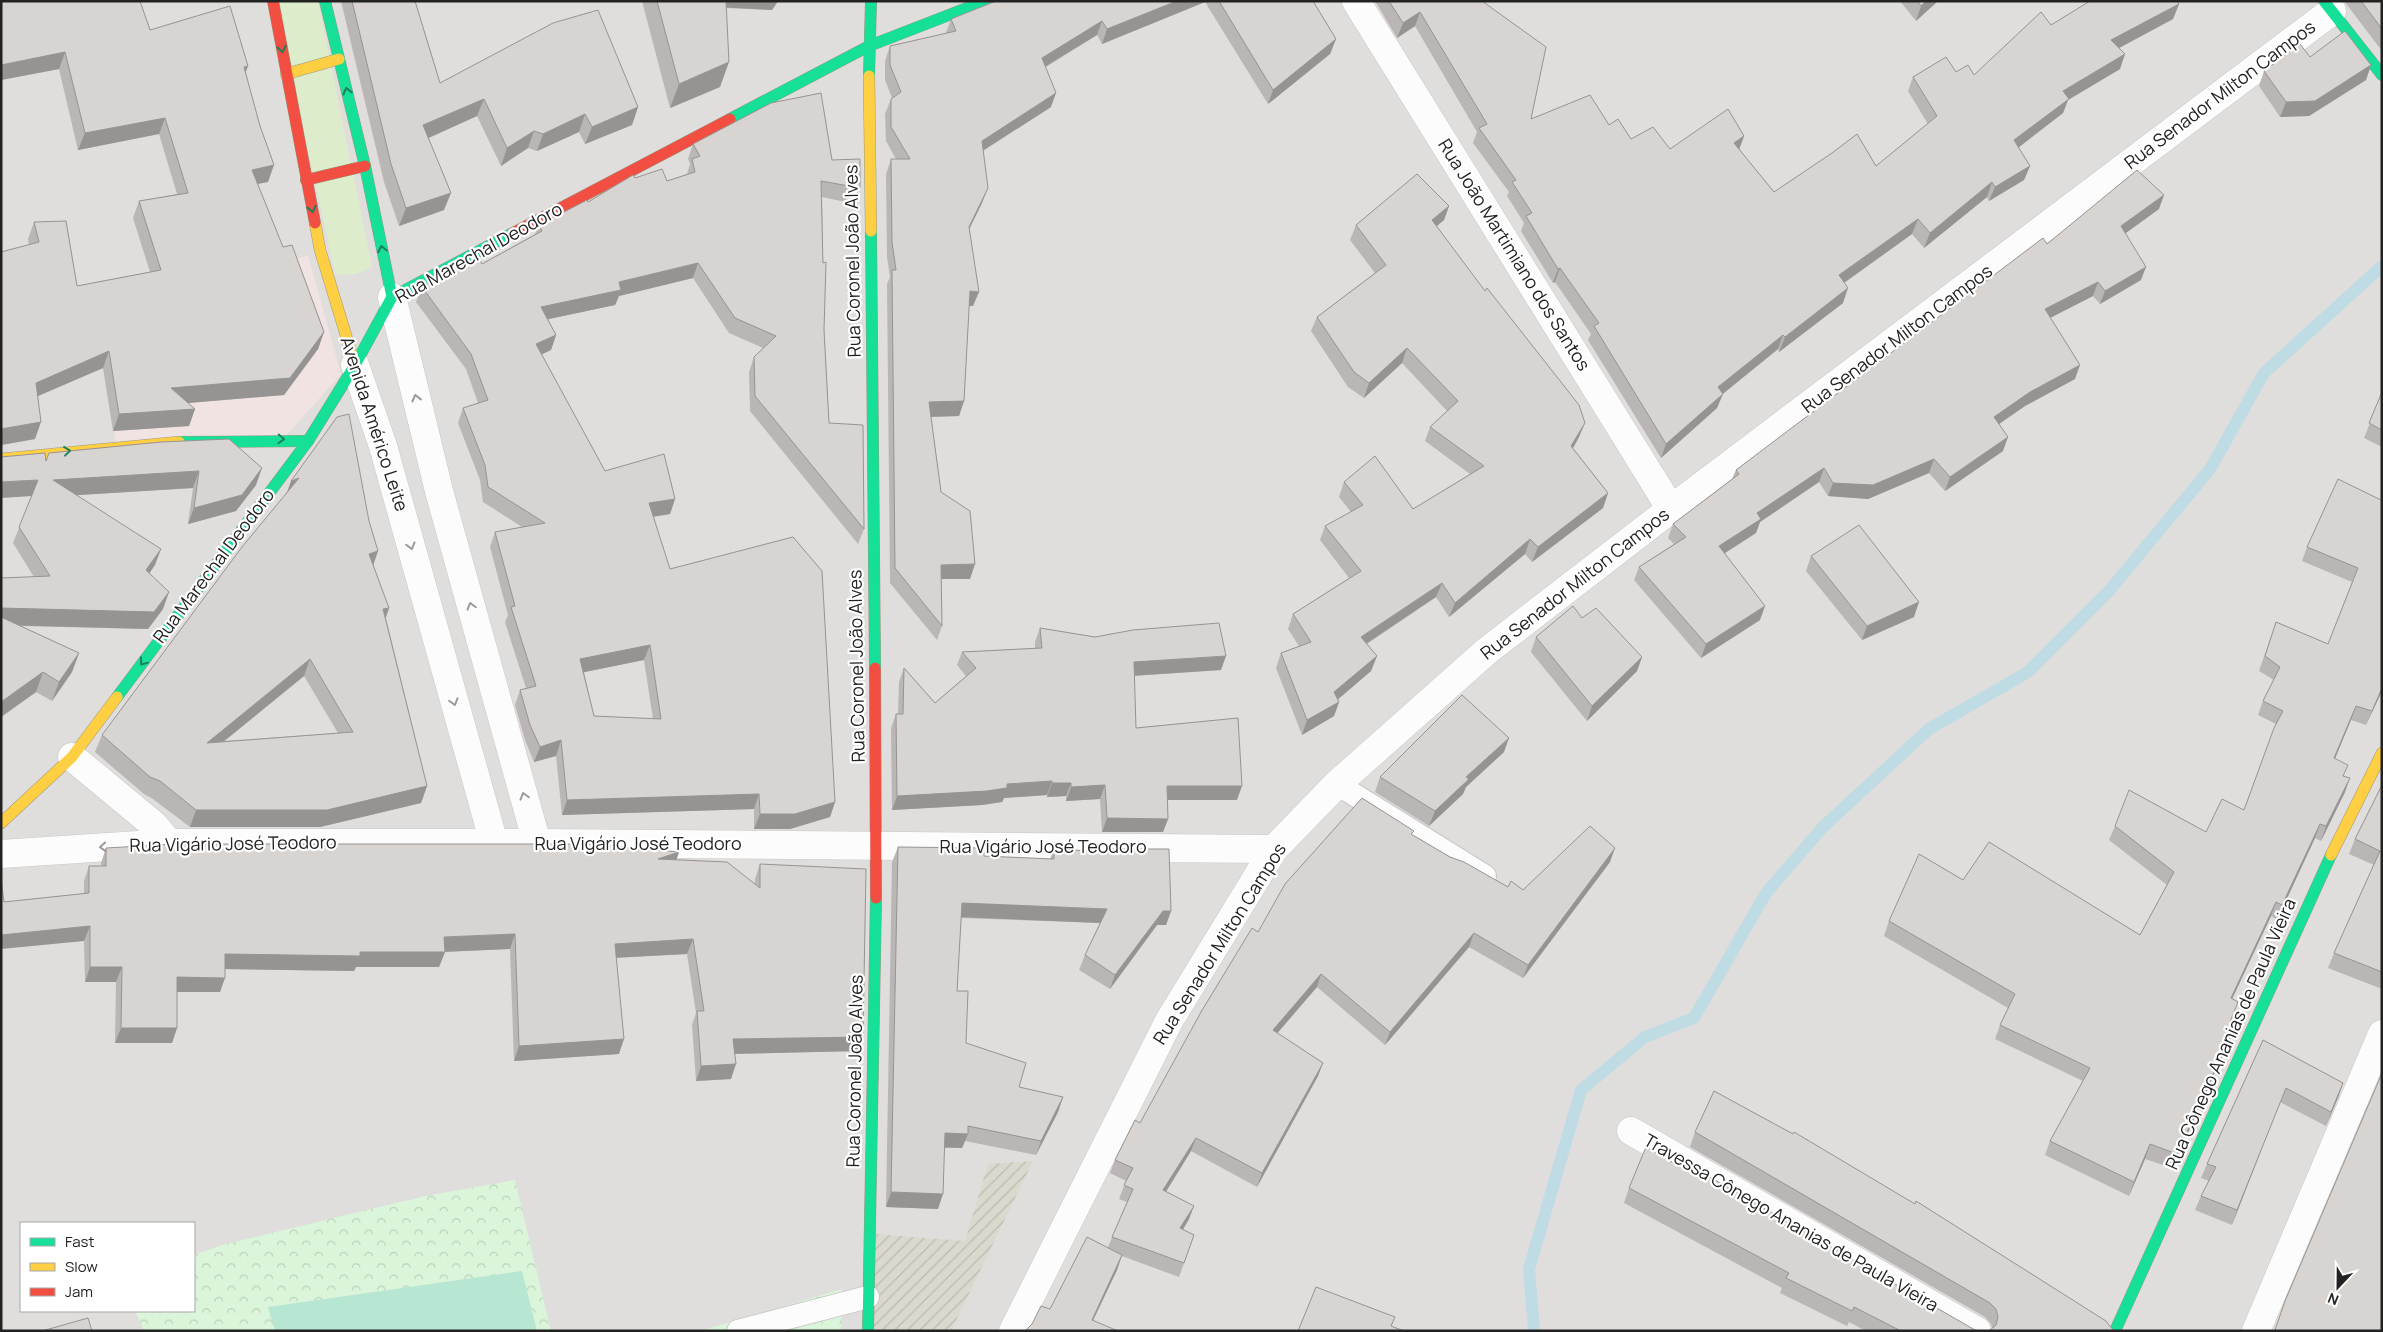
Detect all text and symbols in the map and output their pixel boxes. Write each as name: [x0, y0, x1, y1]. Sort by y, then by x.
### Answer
street label: Rua Senador Milton Campos: [2119, 14, 2320, 174]
one-way arrow: [276, 45, 286, 54]
one-way arrow: [342, 86, 353, 95]
street label: Rua João Martimiano dos Santos: [1433, 134, 1596, 375]
street label: Rua Coronel João Alves: [838, 164, 866, 358]
street label: Rua Marechal Deodoro: [391, 196, 566, 308]
one-way arrow: [306, 204, 317, 213]
one-way arrow: [377, 245, 388, 254]
street label: Rua Senador Milton Campos: [1796, 258, 1997, 418]
street label: Avenida Américo Leite: [335, 333, 414, 514]
one-way arrow: [411, 393, 422, 402]
one-way arrow: [278, 434, 286, 445]
one-way arrow: [63, 446, 71, 457]
street label: Rua Marechal Deodoro: [147, 483, 279, 648]
street label: Rua Senador Milton Campos: [1475, 502, 1674, 664]
one-way arrow: [405, 541, 416, 550]
street label: Rua Coronel João Alves: [842, 569, 870, 763]
one-way arrow: [466, 602, 476, 610]
one-way arrow: [140, 656, 148, 665]
one-way arrow: [449, 698, 459, 706]
one-way arrow: [520, 792, 530, 801]
street label: Rua Vigário José Teodoro: [129, 829, 337, 857]
street label: Rua Vigário José Teodoro: [534, 831, 742, 855]
street label: Rua Vigário José Teodoro: [939, 834, 1147, 858]
street label: Rua Senador Milton Campos: [1147, 838, 1291, 1049]
one-way arrow: [98, 842, 106, 853]
street label: Rua Cônego Ananias de Paula Vieira: [2159, 894, 2301, 1173]
street label: Rua Coronel João Alves: [840, 974, 868, 1168]
street label: Travessa Cônego Ananias de Paula Vieira: [1640, 1128, 1943, 1317]
legend: [20, 1222, 195, 1312]
text: Fast: [65, 1231, 94, 1252]
text: Slow: [65, 1256, 98, 1277]
north arrow: [2313, 1262, 2363, 1312]
text: Jam: [65, 1281, 93, 1302]
text: N: [2325, 1289, 2341, 1310]

